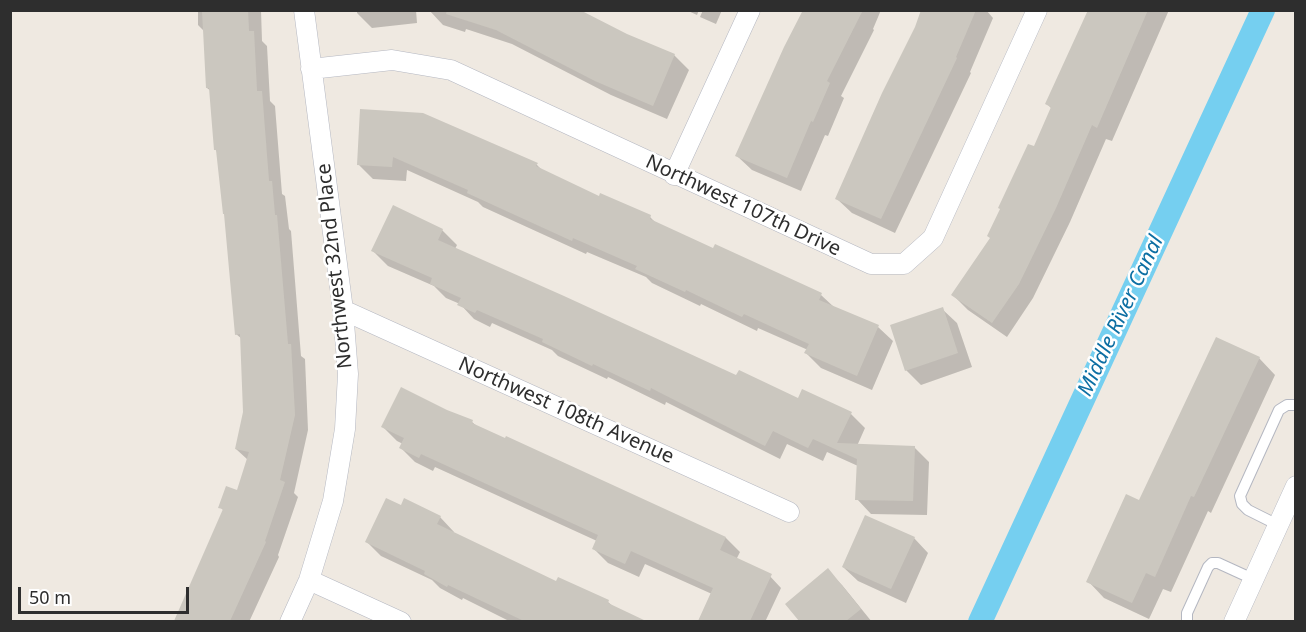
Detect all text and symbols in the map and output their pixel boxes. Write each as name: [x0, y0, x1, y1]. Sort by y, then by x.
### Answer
street label: Northwest 107th Drive: [642, 150, 844, 262]
street label: Northwest 32nd Place: [312, 162, 358, 370]
water label: Middle River Canal: [1073, 232, 1169, 400]
street label: Northwest 108th Avenue: [454, 353, 678, 469]
scale bar: [21, 575, 192, 613]
text: 50 m: [29, 585, 71, 609]

